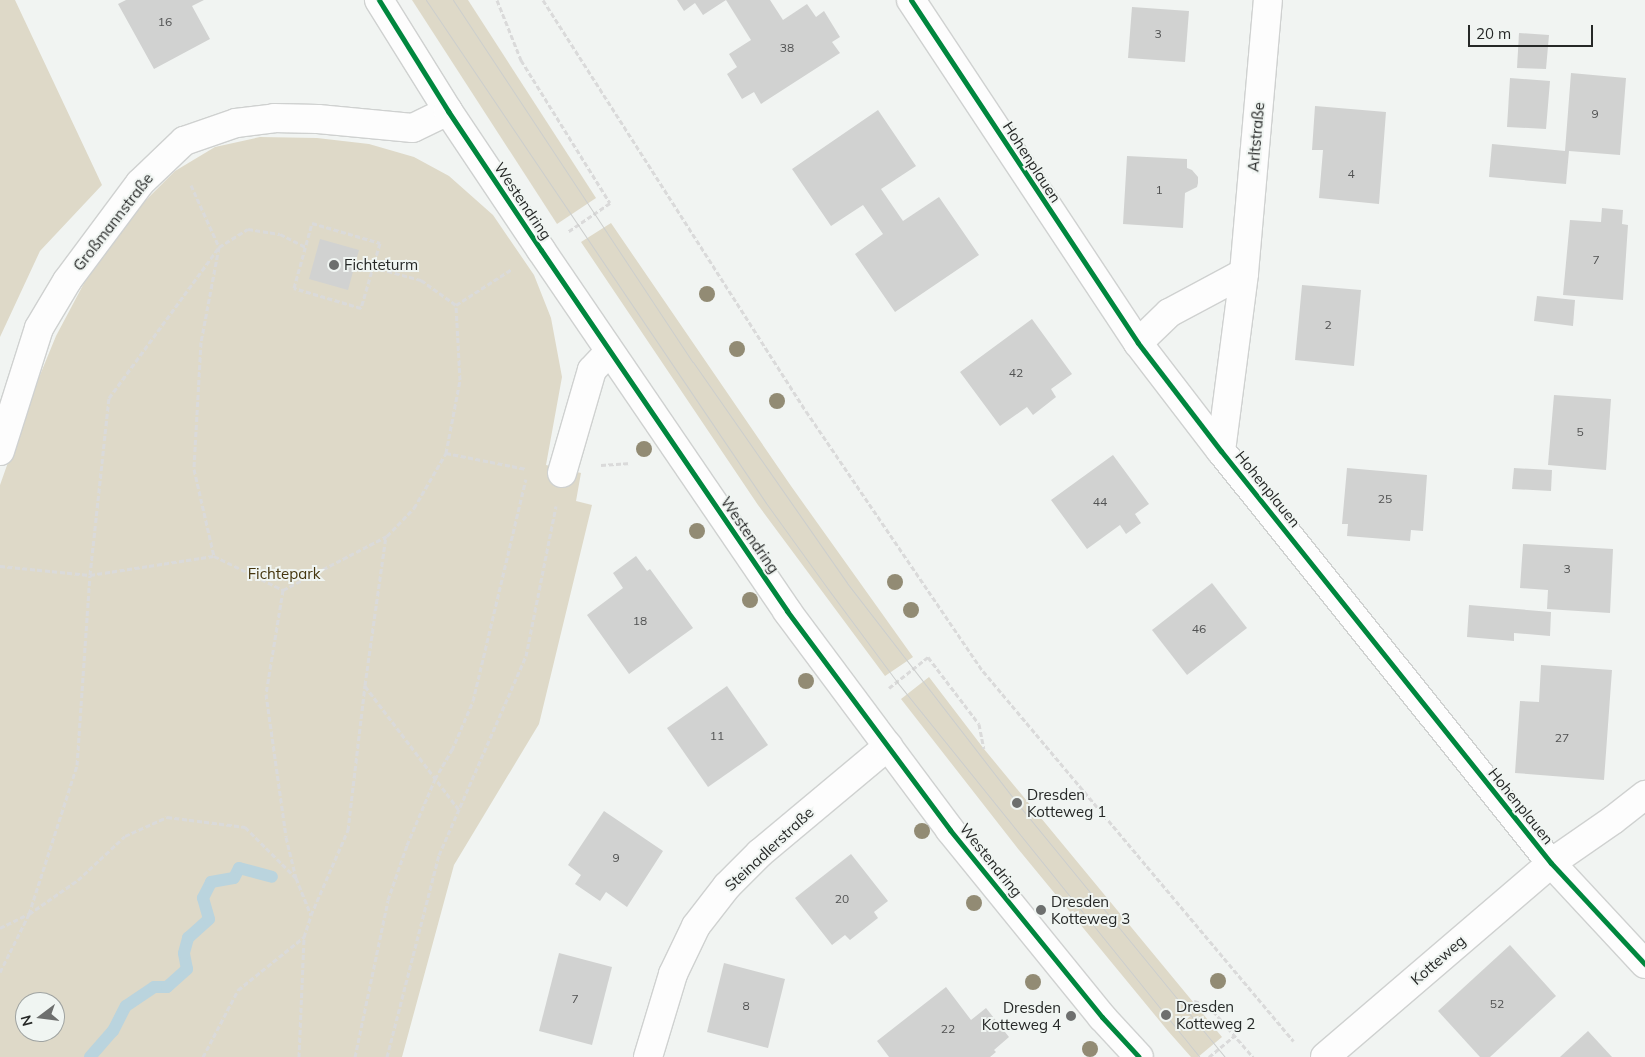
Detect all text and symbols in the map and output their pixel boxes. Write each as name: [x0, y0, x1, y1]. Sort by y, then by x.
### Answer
house number: 16: [158, 15, 172, 29]
scale bar: [1470, 15, 1595, 47]
text: 20 m: [1476, 24, 1511, 43]
house number: 3: [1154, 27, 1162, 41]
house number: 38: [780, 41, 794, 55]
street label: Arltstraße: [1244, 101, 1268, 173]
house number: 9: [1591, 107, 1599, 121]
street label: Hohenplauen: [999, 118, 1065, 206]
street label: Westendring: [491, 159, 555, 243]
house number: 4: [1347, 167, 1355, 181]
street label: Großmannstraße: [69, 170, 157, 274]
house number: 1: [1155, 183, 1163, 197]
house number: 7: [1592, 253, 1600, 267]
place label: Fichteturm: [344, 256, 418, 274]
marker: Fichteturm: [328, 259, 340, 271]
house number: 2: [1324, 318, 1332, 332]
house number: 42: [1009, 366, 1023, 380]
house number: 5: [1576, 425, 1584, 439]
street label: Hohenplauen: [1232, 447, 1304, 531]
house number: 25: [1378, 492, 1392, 506]
street label: Westendring: [717, 493, 783, 577]
house number: 44: [1093, 495, 1107, 509]
house number: 3: [1563, 562, 1571, 576]
park label: Fichtepark: [248, 565, 320, 583]
house number: 18: [633, 614, 647, 628]
house number: 46: [1192, 622, 1206, 636]
house number: 11: [710, 729, 724, 743]
house number: 27: [1555, 731, 1569, 745]
street label: Hohenplauen: [1485, 764, 1557, 848]
place label: Dresden Kotteweg 1: [1027, 785, 1106, 820]
marker: Dresden Kotteweg 1: [1011, 797, 1023, 809]
street label: Steinadlerstraße: [721, 803, 817, 895]
street label: Westendring: [956, 820, 1026, 900]
house number: 9: [612, 851, 620, 865]
house number: 20: [835, 892, 849, 906]
place label: Dresden Kotteweg 3: [1051, 892, 1130, 927]
marker: Dresden Kotteweg 3: [1035, 904, 1047, 916]
street label: Kotteweg: [1407, 931, 1469, 989]
north arrow: [15, 992, 65, 1042]
house number: 7: [571, 992, 579, 1006]
place label: Dresden Kotteweg 2: [1176, 997, 1255, 1032]
house number: 52: [1490, 997, 1504, 1011]
place label: Dresden Kotteweg 4: [982, 998, 1061, 1033]
house number: 8: [742, 999, 750, 1013]
marker: Dresden Kotteweg 2: [1160, 1009, 1172, 1021]
marker: Dresden Kotteweg 4: [1065, 1010, 1077, 1022]
text: N: [16, 1013, 37, 1028]
house number: 22: [941, 1022, 955, 1036]

